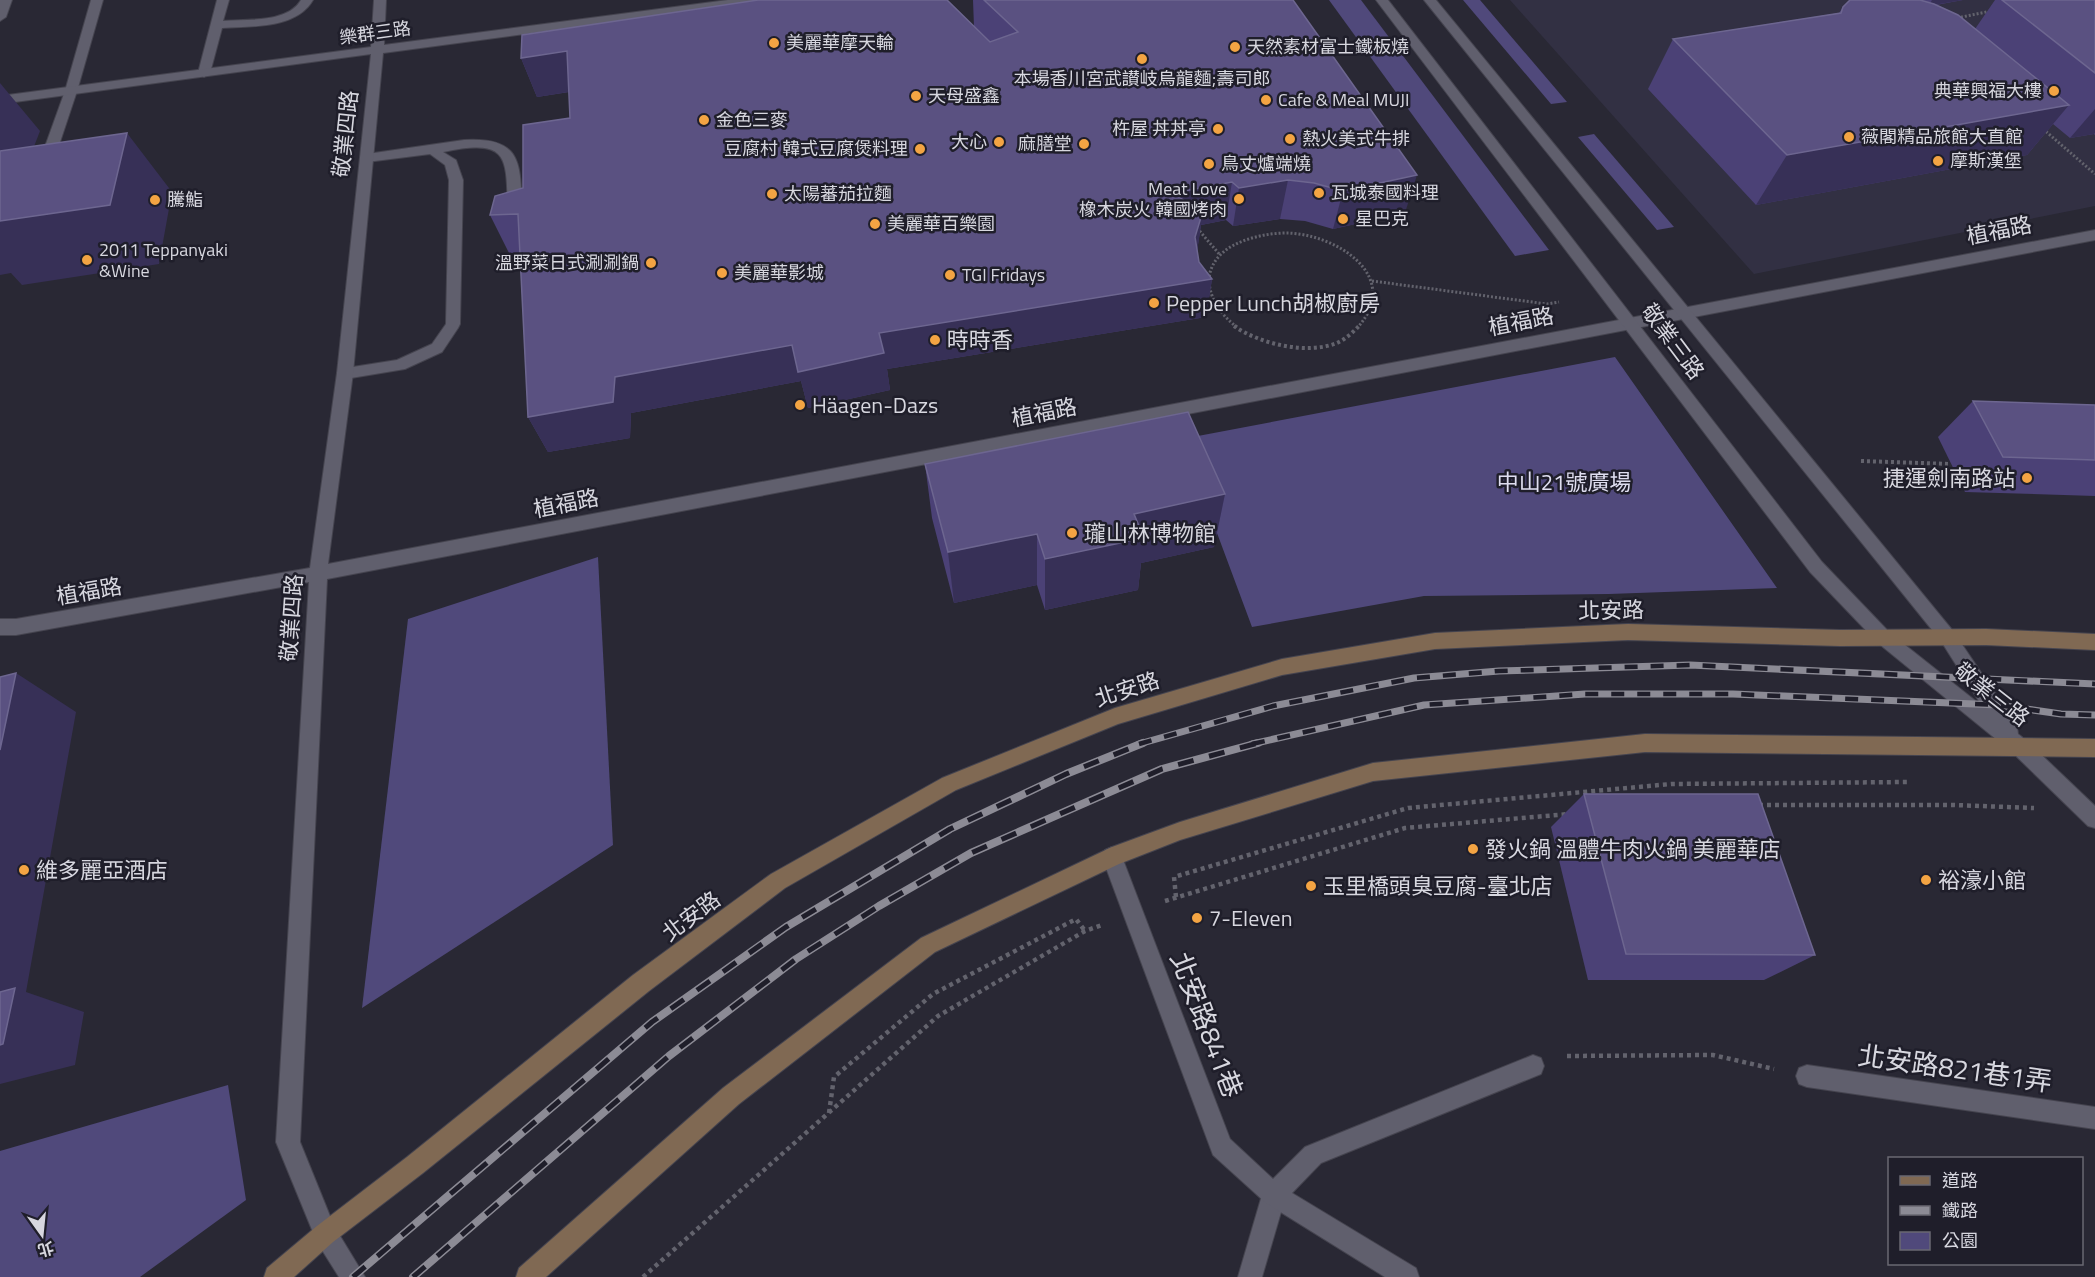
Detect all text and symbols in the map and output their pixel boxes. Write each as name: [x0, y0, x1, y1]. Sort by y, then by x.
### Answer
street label: 樂群三路: [337, 14, 412, 51]
place label: 美麗華摩天輪: [786, 29, 894, 56]
place label: 天然素材富士鐵板燒: [1247, 33, 1409, 60]
marker: 美麗華摩天輪: [767, 36, 781, 50]
marker: 天然素材富士鐵板燒: [1228, 40, 1242, 54]
marker: 本場香川宮武讃岐烏龍麵;壽司郎: [1135, 52, 1149, 66]
place label: 本場香川宮武讃岐烏龍麵;壽司郎: [1014, 65, 1270, 92]
place label: 典華興福大樓: [1934, 77, 2042, 104]
place label: 天母盛鑫: [928, 82, 1000, 109]
marker: 典華興福大樓: [2047, 84, 2061, 98]
place label: Cafe & Meal MUJI: [1278, 86, 1409, 113]
street label: 敬業四路: [323, 88, 367, 180]
marker: 天母盛鑫: [909, 89, 923, 103]
marker: Cafe & Meal MUJI: [1259, 93, 1273, 107]
place label: 金色三麥: [716, 106, 788, 133]
marker: 金色三麥: [697, 113, 711, 127]
place label: 杵屋 丼丼亭: [1112, 115, 1206, 142]
marker: 杵屋 丼丼亭: [1211, 122, 1225, 136]
place label: 薇閣精品旅館大直館: [1861, 123, 2023, 150]
place label: 熱火美式牛排: [1302, 125, 1410, 152]
place label: 大心: [951, 128, 987, 155]
place label: 麻膳堂: [1018, 130, 1072, 157]
marker: 薇閣精品旅館大直館: [1842, 130, 1856, 144]
marker: 熱火美式牛排: [1283, 132, 1297, 146]
place label: 豆腐村 韓式豆腐煲料理: [724, 135, 908, 162]
marker: 大心: [992, 135, 1006, 149]
marker: 麻膳堂: [1077, 137, 1091, 151]
marker: 豆腐村 韓式豆腐煲料理: [913, 142, 927, 156]
place label: 摩斯漢堡: [1950, 147, 2022, 174]
place label: 鳥丈爐端燒: [1221, 150, 1311, 177]
marker: 摩斯漢堡: [1931, 154, 1945, 168]
marker: 鳥丈爐端燒: [1202, 157, 1216, 171]
place label: Meat Love 橡木炭火 韓國烤肉: [1079, 175, 1227, 223]
place label: 瓦城泰國料理: [1331, 179, 1439, 206]
place label: 太陽蕃茄拉麵: [784, 180, 892, 207]
place label: 騰鮨: [167, 186, 203, 213]
marker: 瓦城泰國料理: [1312, 186, 1326, 200]
marker: 太陽蕃茄拉麵: [765, 187, 779, 201]
marker: Meat Love 橡木炭火 韓國烤肉: [1232, 192, 1246, 206]
marker: 騰鮨: [148, 193, 162, 207]
place label: 星巴克: [1355, 205, 1409, 232]
street label: 植福路: [1963, 207, 2035, 253]
place label: 美麗華百樂園: [887, 210, 995, 237]
marker: 星巴克: [1336, 212, 1350, 226]
marker: 美麗華百樂園: [868, 217, 882, 231]
place label: 2011 Teppanyaki &Wine: [99, 236, 228, 284]
place label: 溫野菜日式涮涮鍋: [495, 249, 639, 276]
marker: 2011 Teppanyaki &Wine: [80, 253, 94, 267]
marker: 溫野菜日式涮涮鍋: [644, 256, 658, 270]
place label: 美麗華影城: [734, 259, 824, 286]
place label: TGI Fridays: [962, 261, 1045, 288]
marker: 美麗華影城: [715, 266, 729, 280]
marker: TGI Fridays: [943, 268, 957, 282]
place label: Pepper Lunch胡椒廚房: [1166, 286, 1380, 320]
marker: Pepper Lunch胡椒廚房: [1147, 296, 1161, 310]
street label: 敬業三路: [1633, 296, 1713, 386]
street label: 植福路: [1485, 298, 1557, 344]
place label: 時時香: [947, 323, 1013, 357]
marker: 時時香: [928, 333, 942, 347]
place label: Häagen-Dazs: [812, 388, 938, 422]
street label: 植福路: [1008, 389, 1080, 435]
marker: Häagen-Dazs: [793, 398, 807, 412]
place label: 捷運劍南路站: [1883, 461, 2015, 495]
park label: 中山21號廣場: [1497, 465, 1631, 499]
marker: 捷運劍南路站: [2020, 471, 2034, 485]
street label: 植福路: [530, 480, 602, 526]
place label: 瓏山林博物館: [1084, 516, 1216, 550]
marker: 瓏山林博物館: [1065, 526, 1079, 540]
street label: 植福路: [54, 569, 124, 613]
street label: 敬業四路: [271, 573, 311, 663]
street label: 北安路: [1578, 592, 1644, 628]
street label: 敬業三路: [1947, 654, 2037, 734]
street label: 北安路: [1090, 663, 1164, 715]
place label: 發火鍋 溫體牛肉火鍋 美麗華店: [1485, 832, 1781, 866]
marker: 發火鍋 溫體牛肉火鍋 美麗華店: [1466, 842, 1480, 856]
place label: 維多麗亞酒店: [36, 853, 168, 887]
marker: 維多麗亞酒店: [17, 863, 31, 877]
place label: 裕濠小館: [1938, 863, 2026, 897]
place label: 玉里橋頭臭豆腐-臺北店: [1323, 869, 1553, 903]
marker: 裕濠小館: [1919, 873, 1933, 887]
marker: 玉里橋頭臭豆腐-臺北店: [1304, 879, 1318, 893]
street label: 北安路: [654, 883, 728, 949]
place label: 7-Eleven: [1209, 901, 1292, 935]
marker: 7-Eleven: [1190, 911, 1204, 925]
street label: 北安路841巷: [1161, 946, 1254, 1103]
street label: 北安路821巷1弄: [1856, 1034, 2055, 1101]
legend: [1888, 1157, 2083, 1265]
text: 道路: [1942, 1167, 1978, 1194]
text: 鐵路: [1942, 1197, 1978, 1224]
north arrow: [12, 1205, 72, 1265]
text: 公園: [1942, 1227, 1978, 1254]
text: 北: [35, 1236, 57, 1263]

